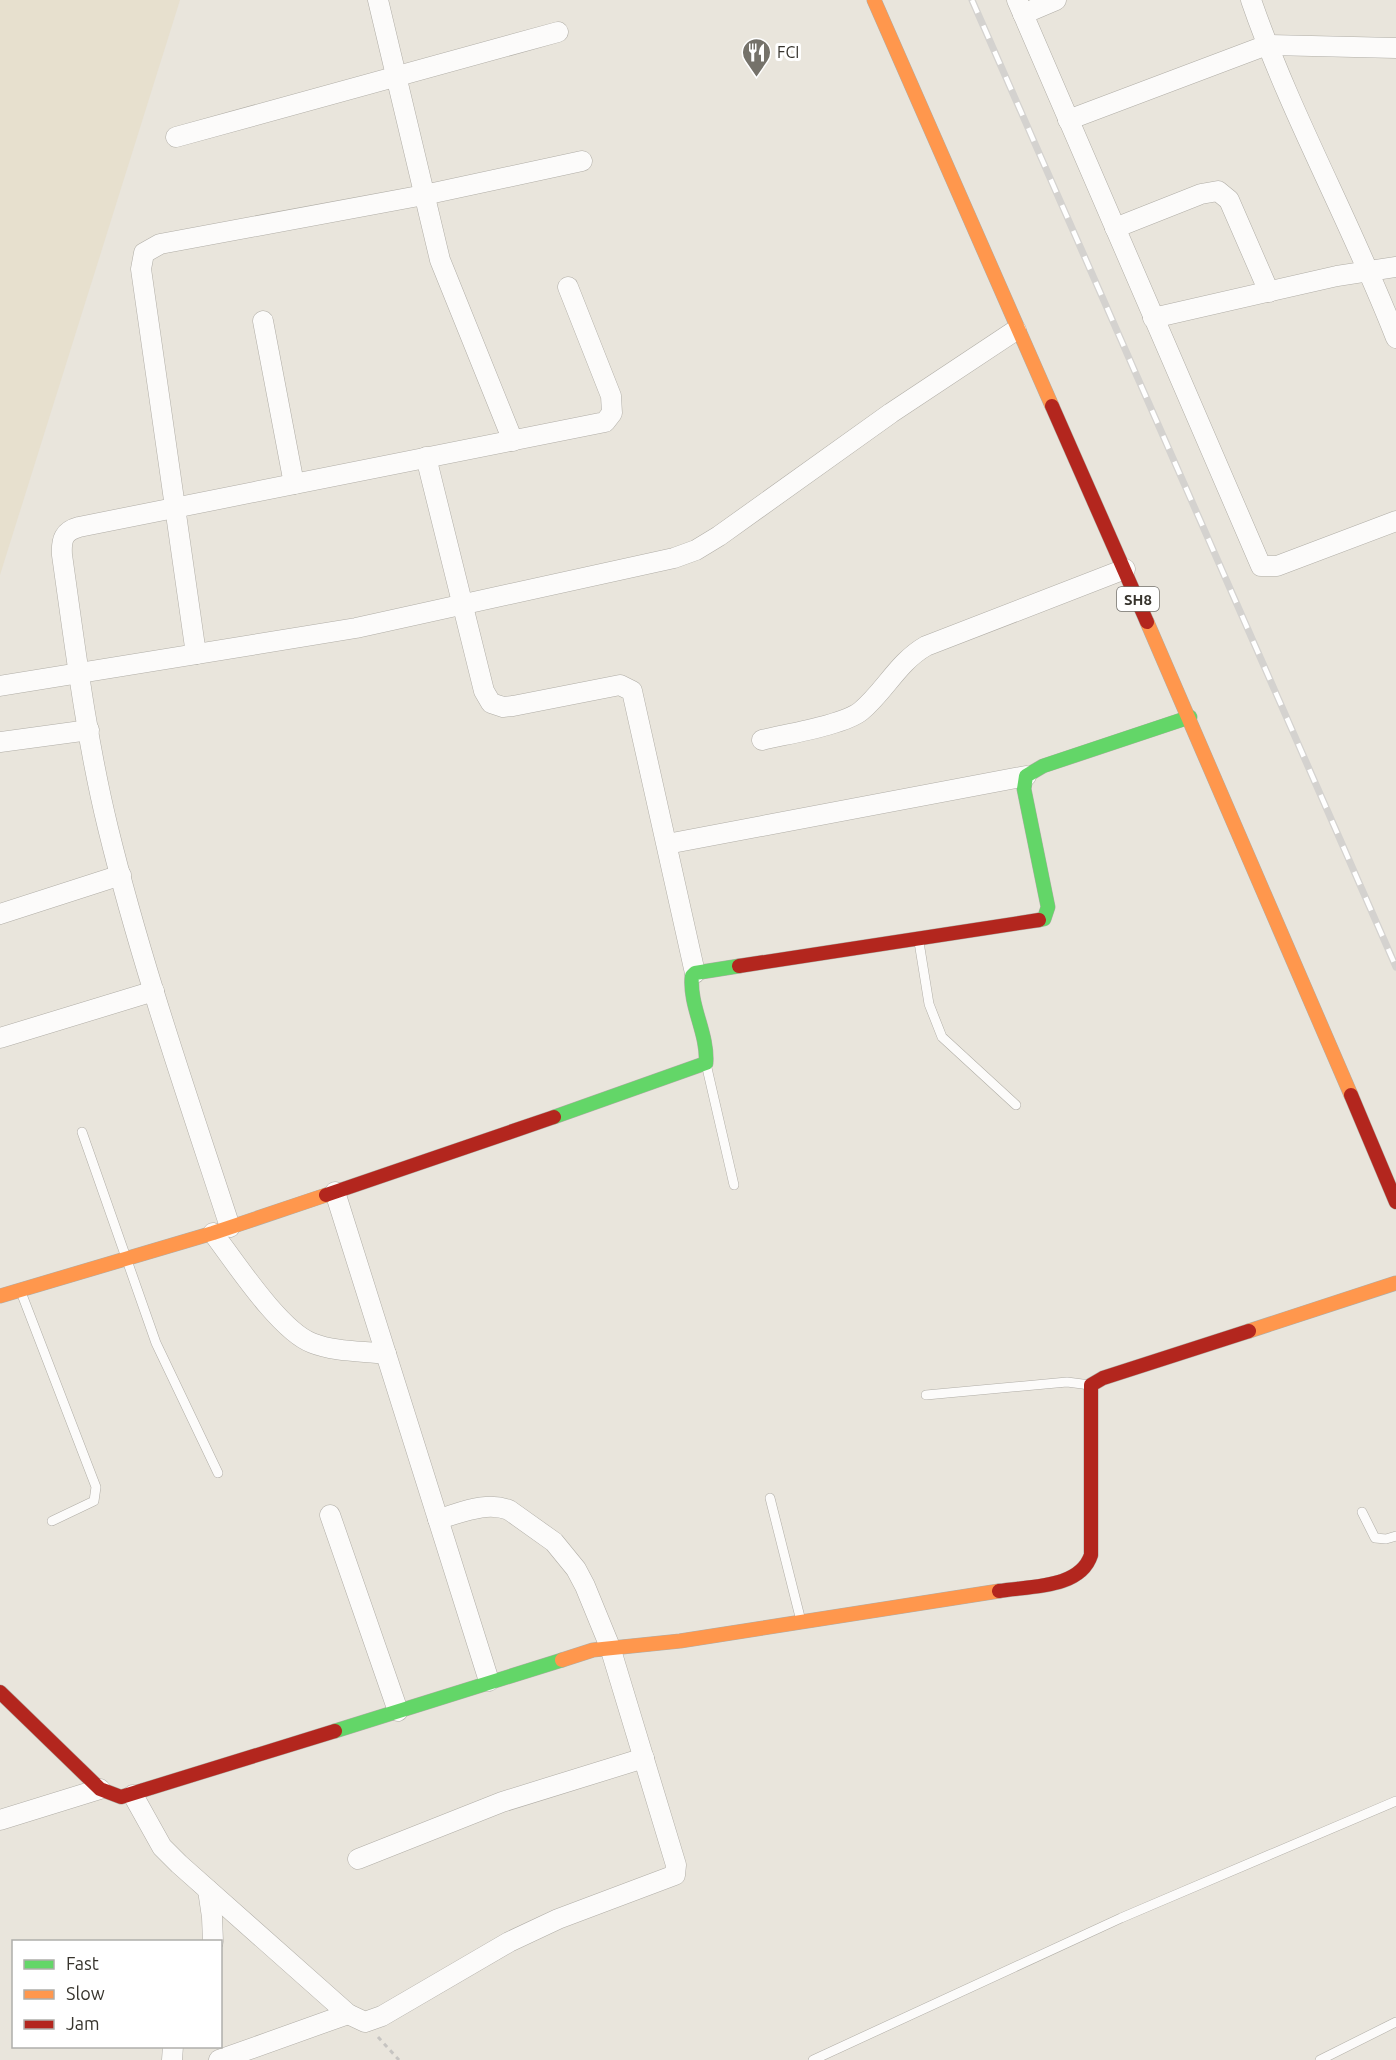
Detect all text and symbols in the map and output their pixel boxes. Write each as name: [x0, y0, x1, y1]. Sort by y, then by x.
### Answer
restaurant icon: FCI: [740, 36, 772, 78]
place label: FCI: [777, 43, 799, 61]
road number: SH8: [1117, 587, 1159, 611]
legend: [12, 1940, 222, 2048]
text: Fast: [66, 1953, 99, 1973]
text: Slow: [66, 1983, 105, 2003]
text: Jam: [66, 2013, 100, 2033]

